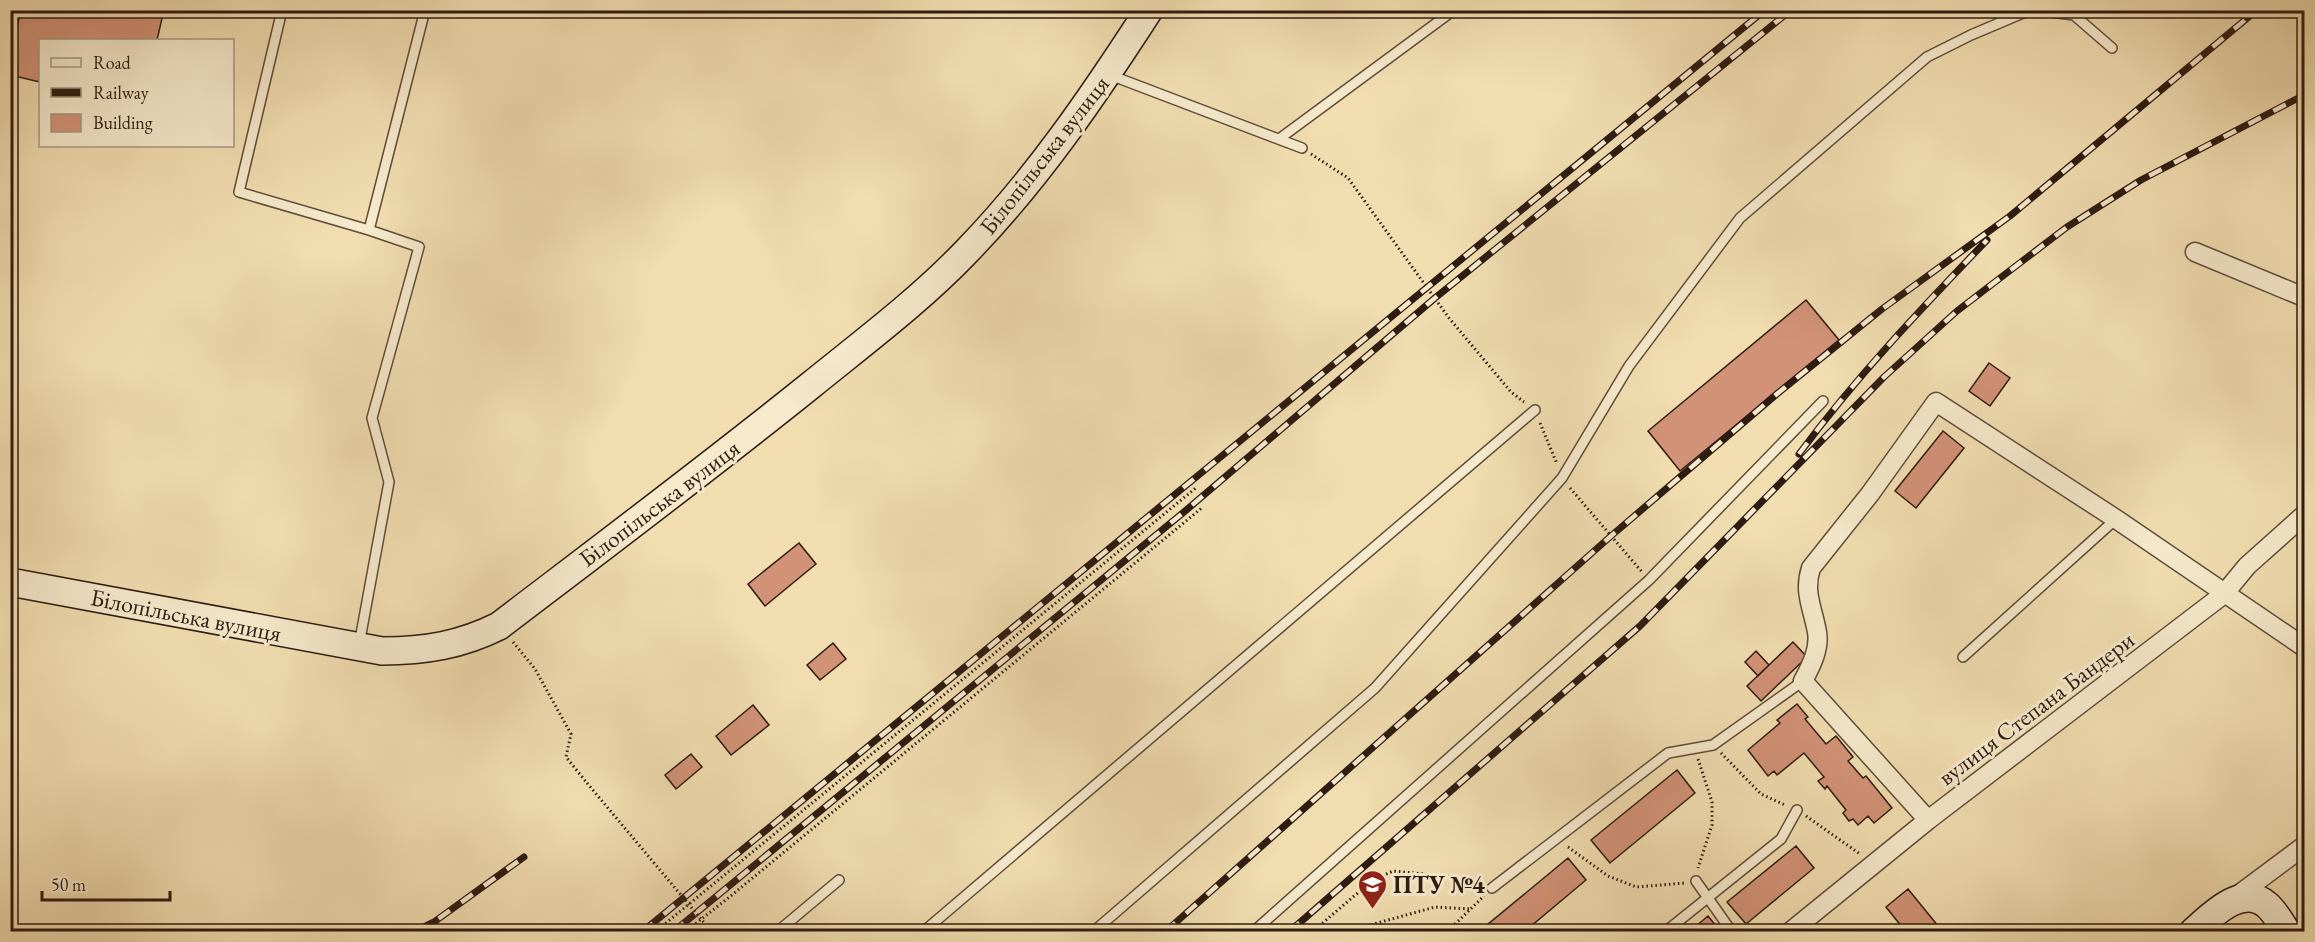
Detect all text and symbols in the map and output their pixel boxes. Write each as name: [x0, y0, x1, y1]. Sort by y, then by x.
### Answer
legend: [39, 39, 234, 147]
text: Road: [93, 51, 132, 74]
street label: Білопільська вулиця: [972, 69, 1116, 241]
text: Railway: [93, 81, 149, 104]
text: Building: [93, 111, 153, 134]
street label: Білопільська вулиця: [572, 432, 746, 574]
street label: Білопільська вулиця: [88, 581, 284, 649]
street label: вулиця Степана Бандери: [1932, 624, 2141, 792]
scale bar: [42, 864, 170, 902]
school or university icon: ПТУ №4: [1356, 868, 1388, 910]
place label: ПТУ №4: [1393, 869, 1485, 900]
text: 50 m: [51, 873, 86, 896]

